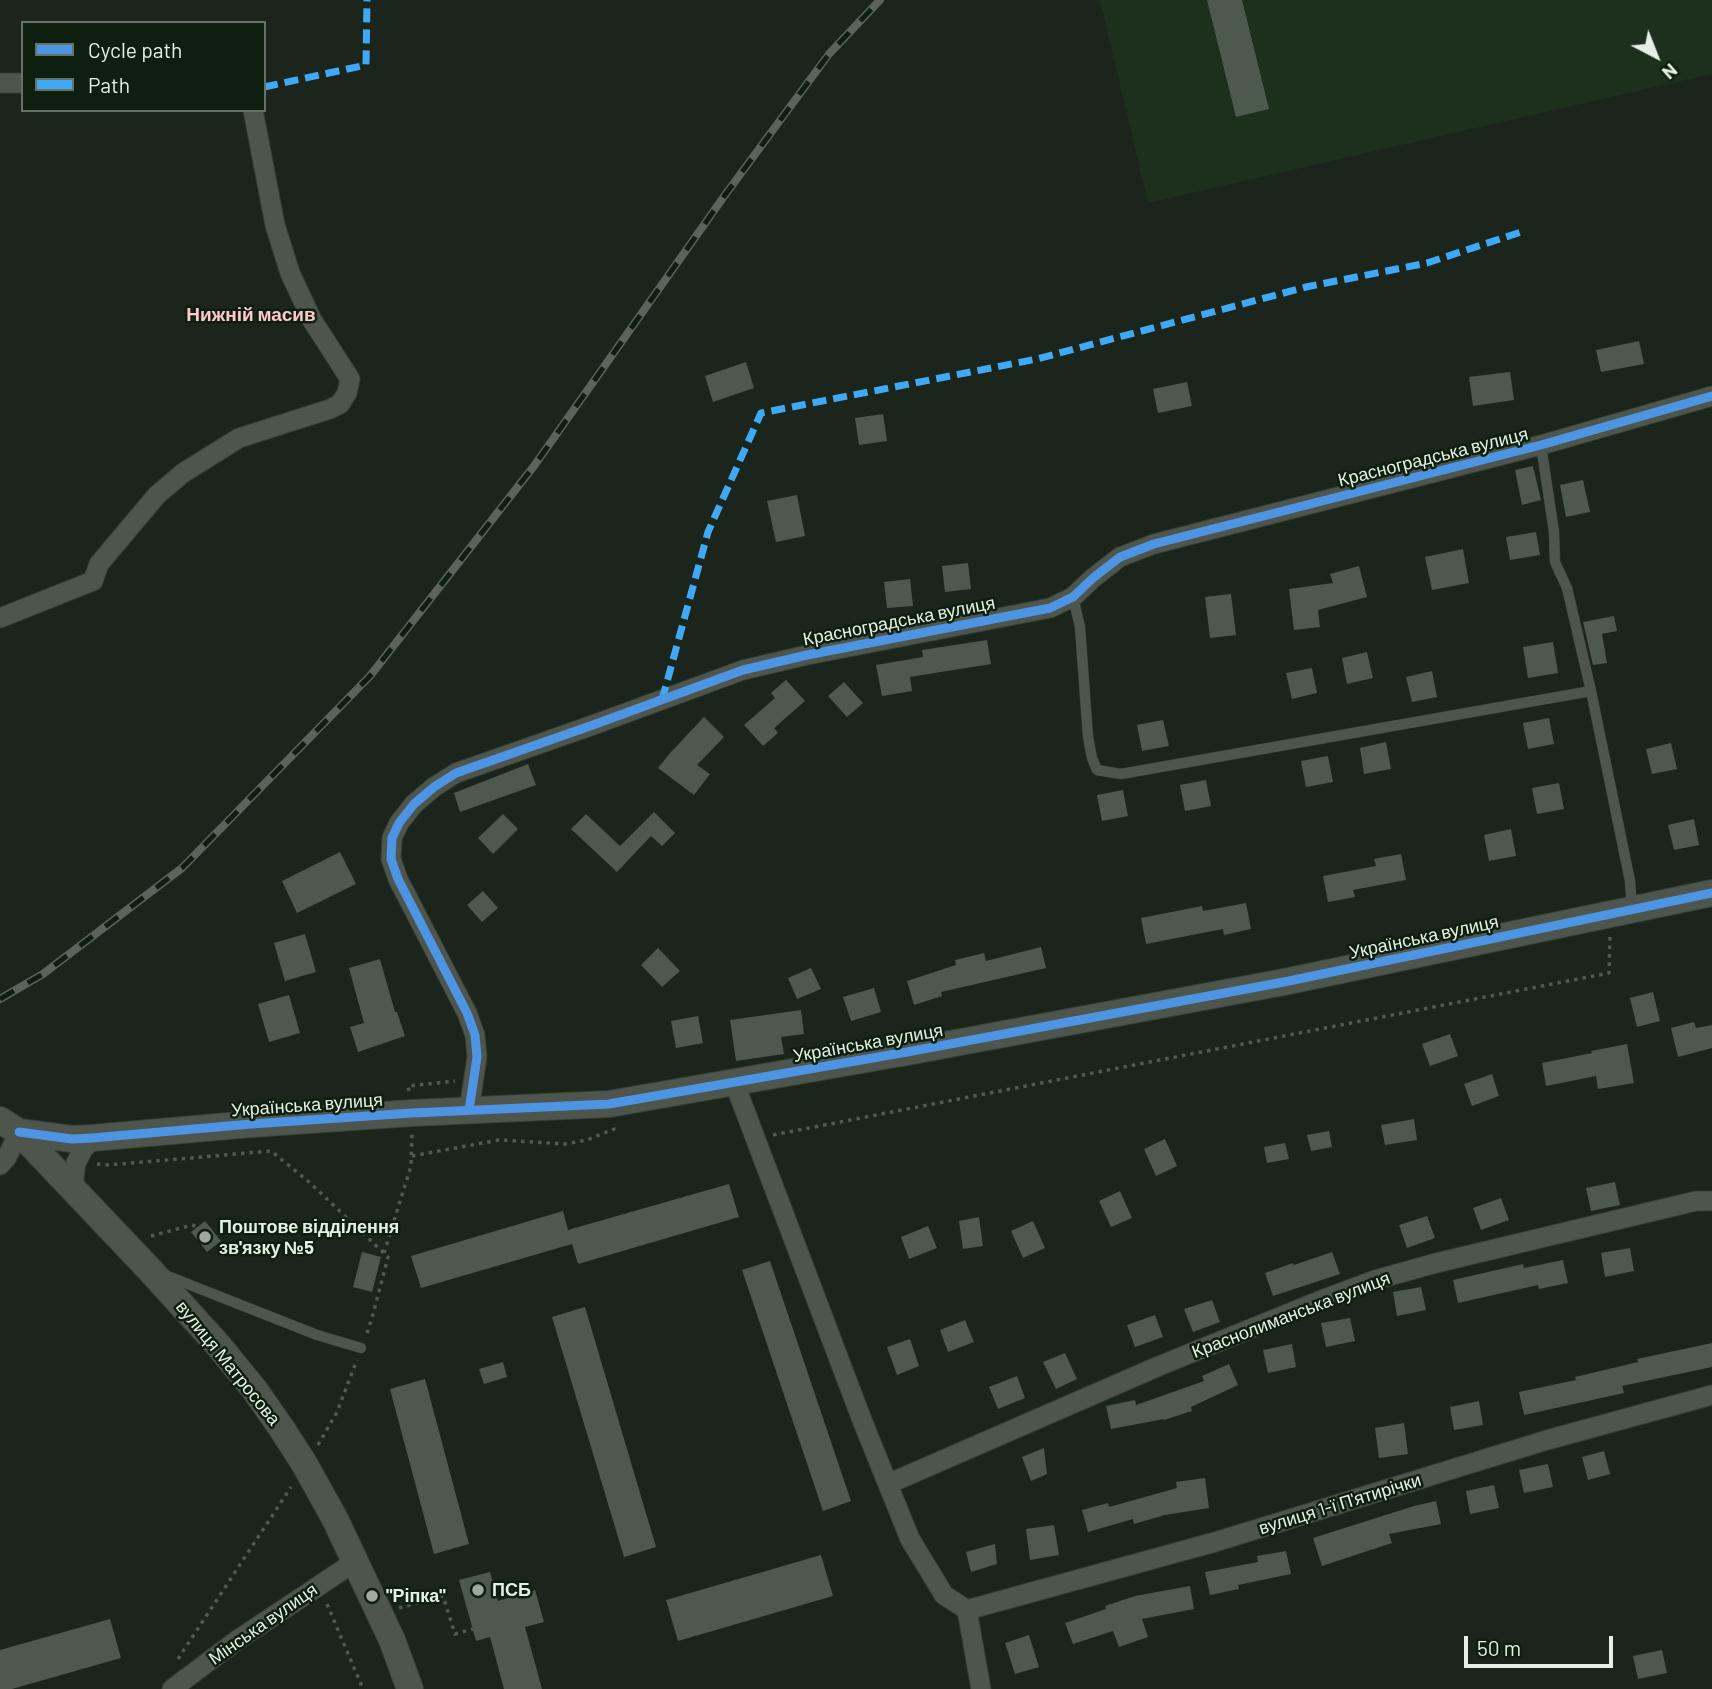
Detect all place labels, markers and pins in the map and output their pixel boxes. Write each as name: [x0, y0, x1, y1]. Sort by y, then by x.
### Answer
place label: Поштове відділення зв'язку №5: [219, 1216, 399, 1258]
marker: Поштове відділення зв'язку №5: [197, 1229, 213, 1245]
place label: ПСБ: [492, 1579, 531, 1601]
marker: ПСБ: [470, 1582, 486, 1598]
place label: "Ріпка": [386, 1585, 446, 1607]
marker: "Ріпка": [364, 1588, 380, 1604]

